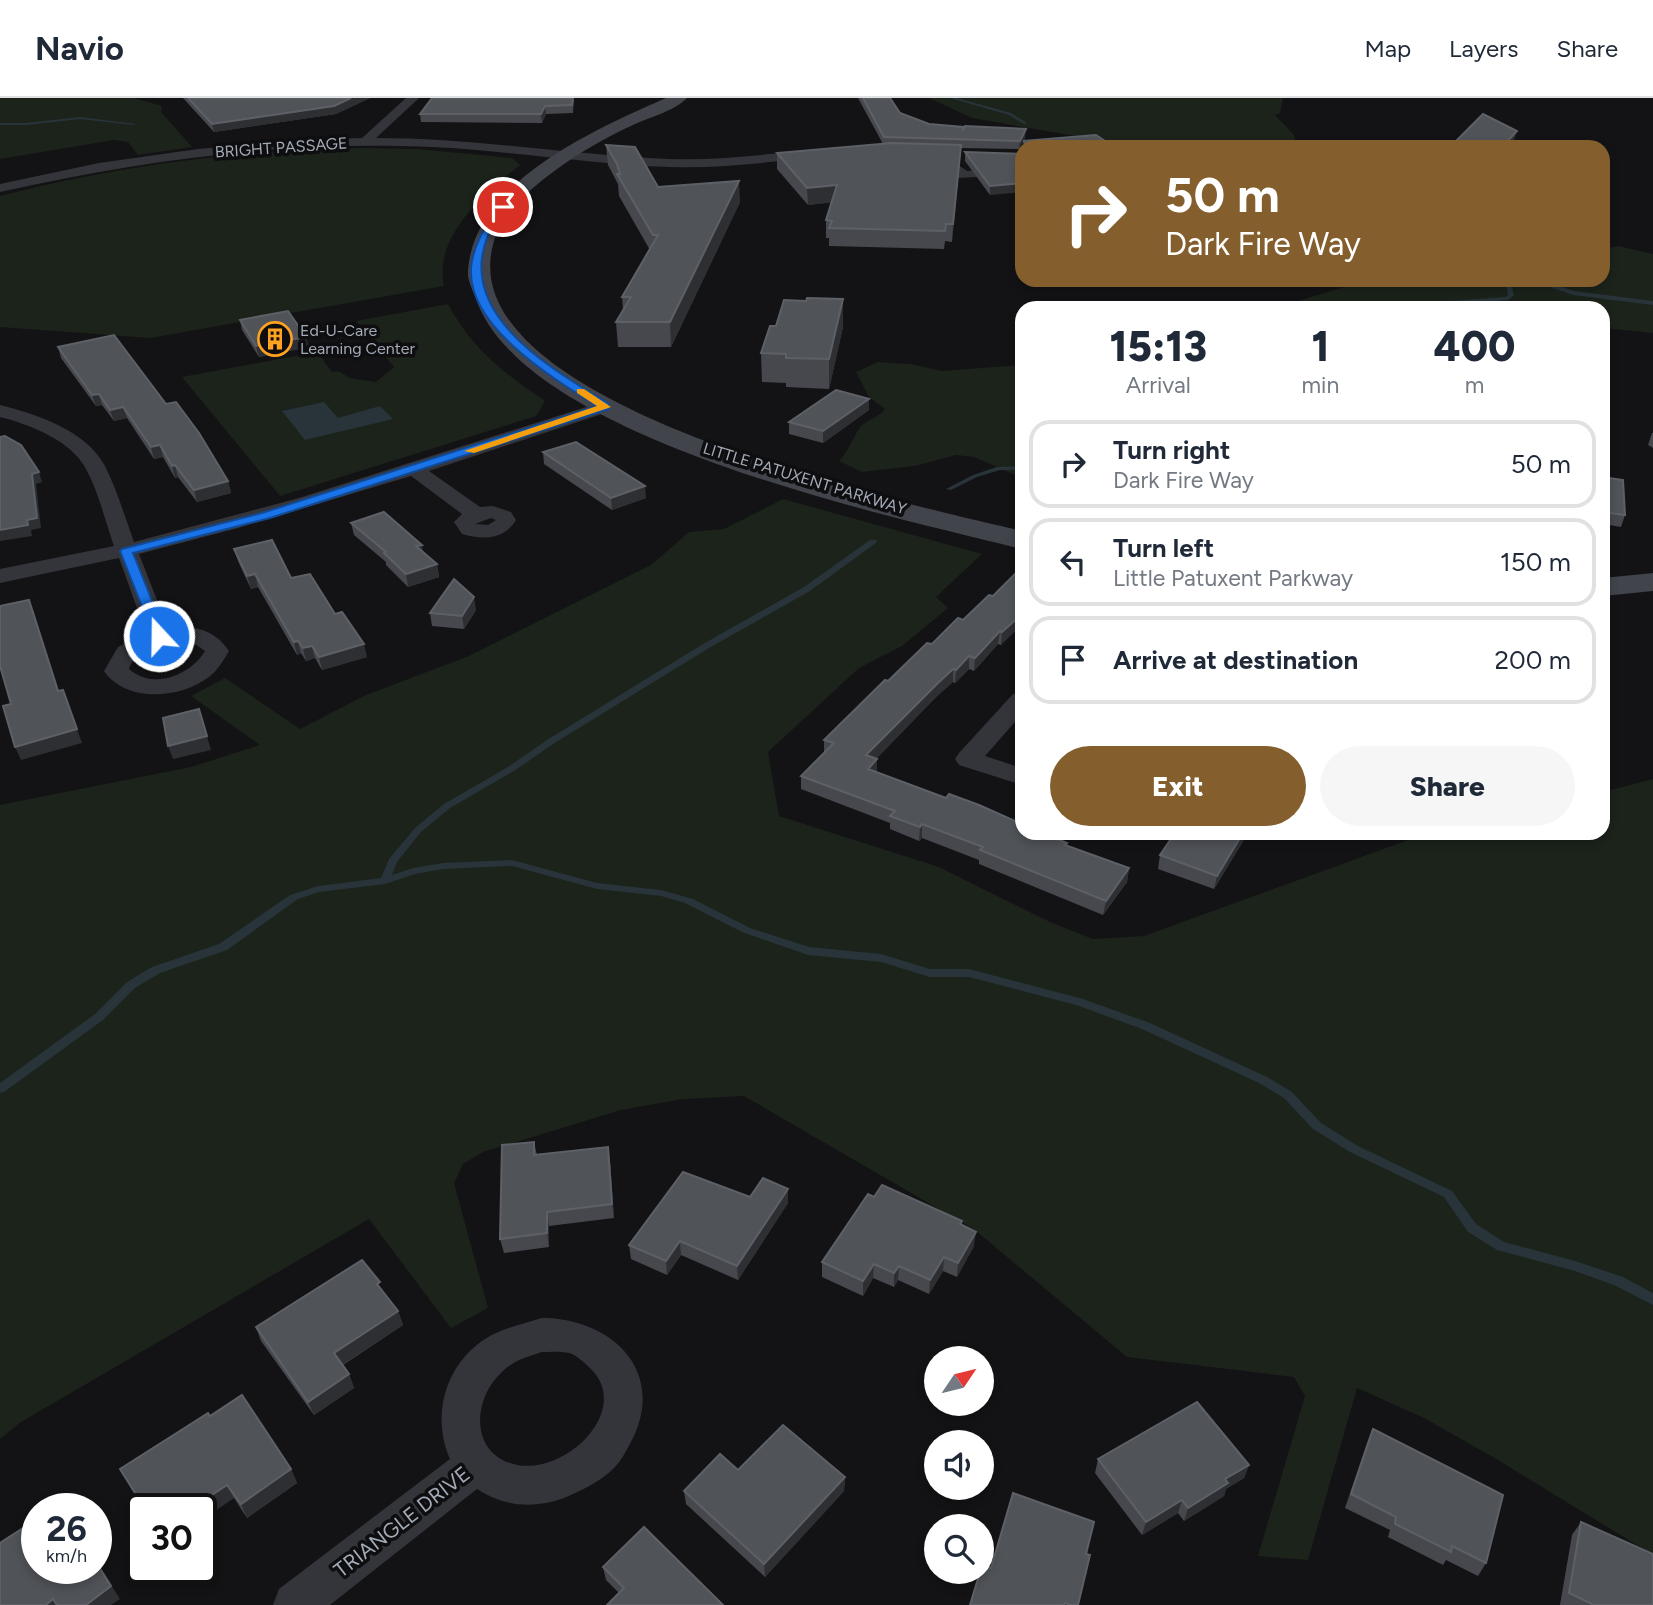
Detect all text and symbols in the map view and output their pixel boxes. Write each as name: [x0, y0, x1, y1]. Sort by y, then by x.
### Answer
text: Navio: [35, 29, 124, 68]
text: Map: [1364, 34, 1411, 63]
text: Layers: [1449, 34, 1518, 63]
text: Share: [1556, 34, 1618, 63]
street label: BRIGHT PASSAGE: [214, 133, 348, 162]
text: 50 m: [1165, 165, 1280, 224]
icon: right: [1050, 168, 1141, 259]
pin: [473, 177, 533, 237]
icon: arrive: [484, 188, 522, 226]
text: Dark Fire Way: [1165, 225, 1361, 263]
building icon: Ed-U-Care Learning Center: [256, 320, 294, 358]
place label: Ed-U-Care Learning Center: [300, 321, 415, 358]
text: 15:13: [1110, 321, 1207, 372]
text: 1: [1311, 321, 1329, 372]
text: 400: [1434, 321, 1515, 372]
text: Arrival: [1126, 371, 1191, 399]
text: min: [1302, 371, 1339, 399]
text: m: [1465, 371, 1484, 399]
text: Turn right: [1113, 434, 1230, 466]
street label: LITTLE PATUXENT PARKWAY: [701, 438, 909, 519]
icon: right: [1054, 445, 1092, 483]
text: 50 m: [1511, 448, 1571, 480]
text: Dark Fire Way: [1113, 466, 1254, 494]
text: Turn left: [1113, 532, 1214, 564]
icon: left: [1054, 543, 1092, 581]
text: 150 m: [1500, 546, 1571, 578]
text: Little Patuxent Parkway: [1113, 564, 1353, 592]
position arrow: [122, 599, 196, 673]
icon: arrive: [1054, 641, 1092, 679]
text: Arrive at destination: [1113, 644, 1358, 676]
text: 200 m: [1495, 644, 1571, 676]
button: Exit: [1050, 746, 1306, 826]
button: Share: [1320, 746, 1575, 826]
north arrow: [924, 1346, 994, 1416]
map controls: [924, 1346, 994, 1584]
button: sound: [924, 1430, 994, 1500]
street label: TRIANGLE DRIVE: [329, 1461, 475, 1582]
speed limit sign: 30: [126, 1493, 217, 1584]
text: 26: [46, 1508, 87, 1550]
button: search: [924, 1514, 994, 1584]
text: km/h: [46, 1545, 87, 1567]

